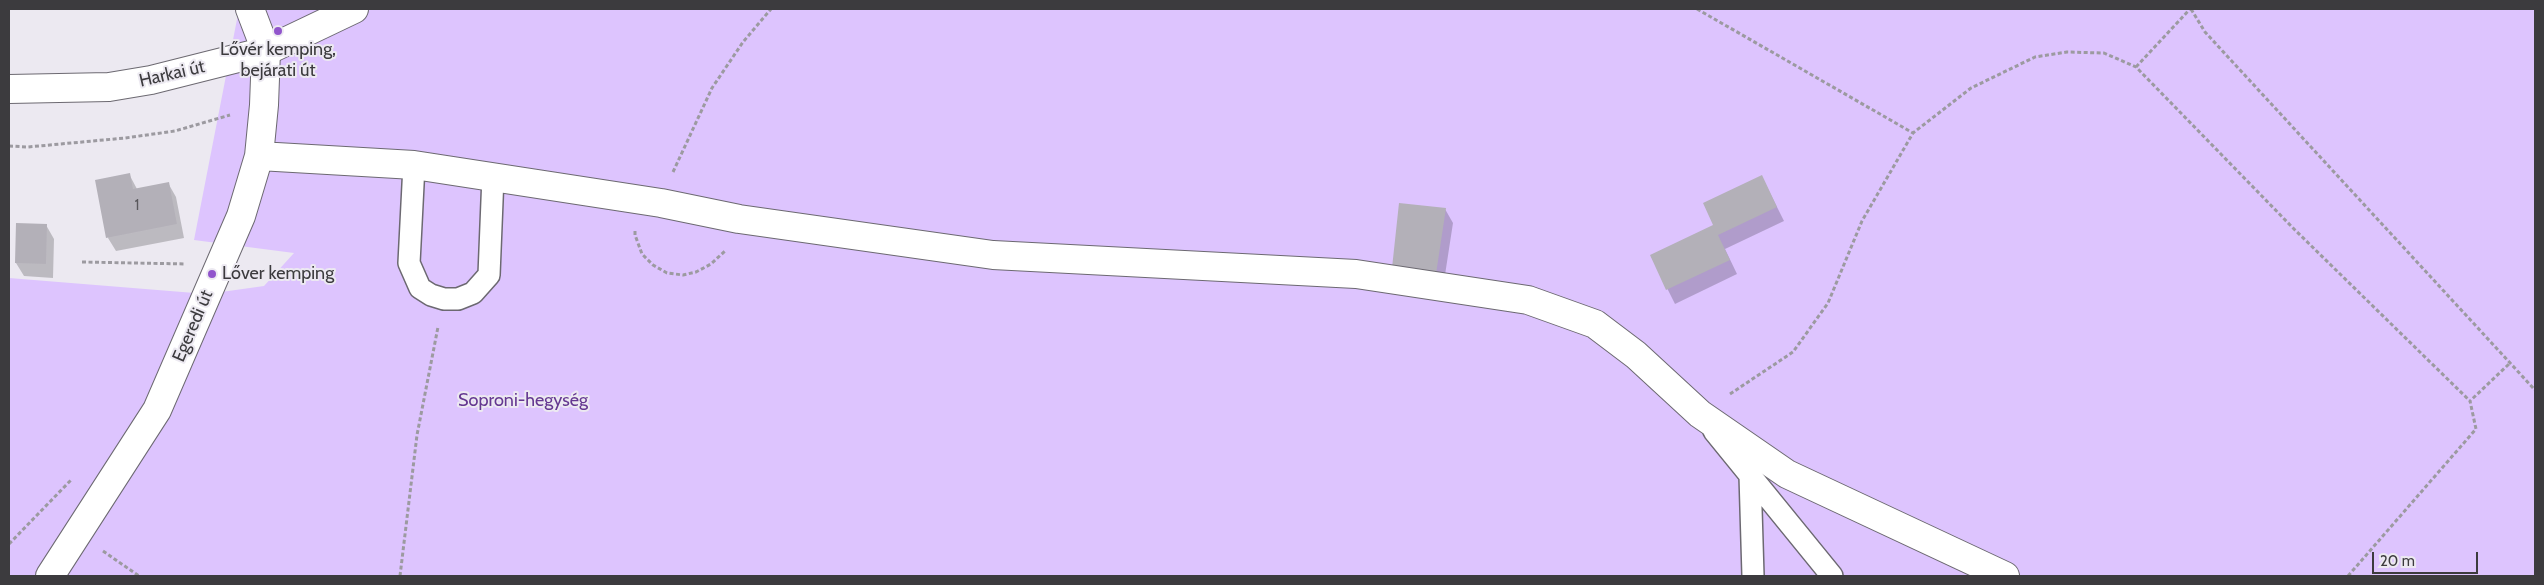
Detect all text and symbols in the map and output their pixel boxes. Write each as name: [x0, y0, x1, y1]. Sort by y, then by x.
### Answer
marker: Lővér kemping, bejárati út: [272, 25, 284, 37]
place label: Lővér kemping, bejárati út: [220, 39, 336, 82]
street label: Harkai út: [137, 56, 207, 92]
house number: 1: [135, 197, 139, 215]
place label: Lőver kemping: [222, 263, 334, 285]
marker: Lőver kemping: [206, 268, 218, 280]
street label: Egeredi út: [168, 287, 218, 365]
park label: Soproni-hegység: [458, 390, 588, 412]
scale bar: [2374, 542, 2480, 574]
text: 20 m: [2380, 552, 2415, 570]

